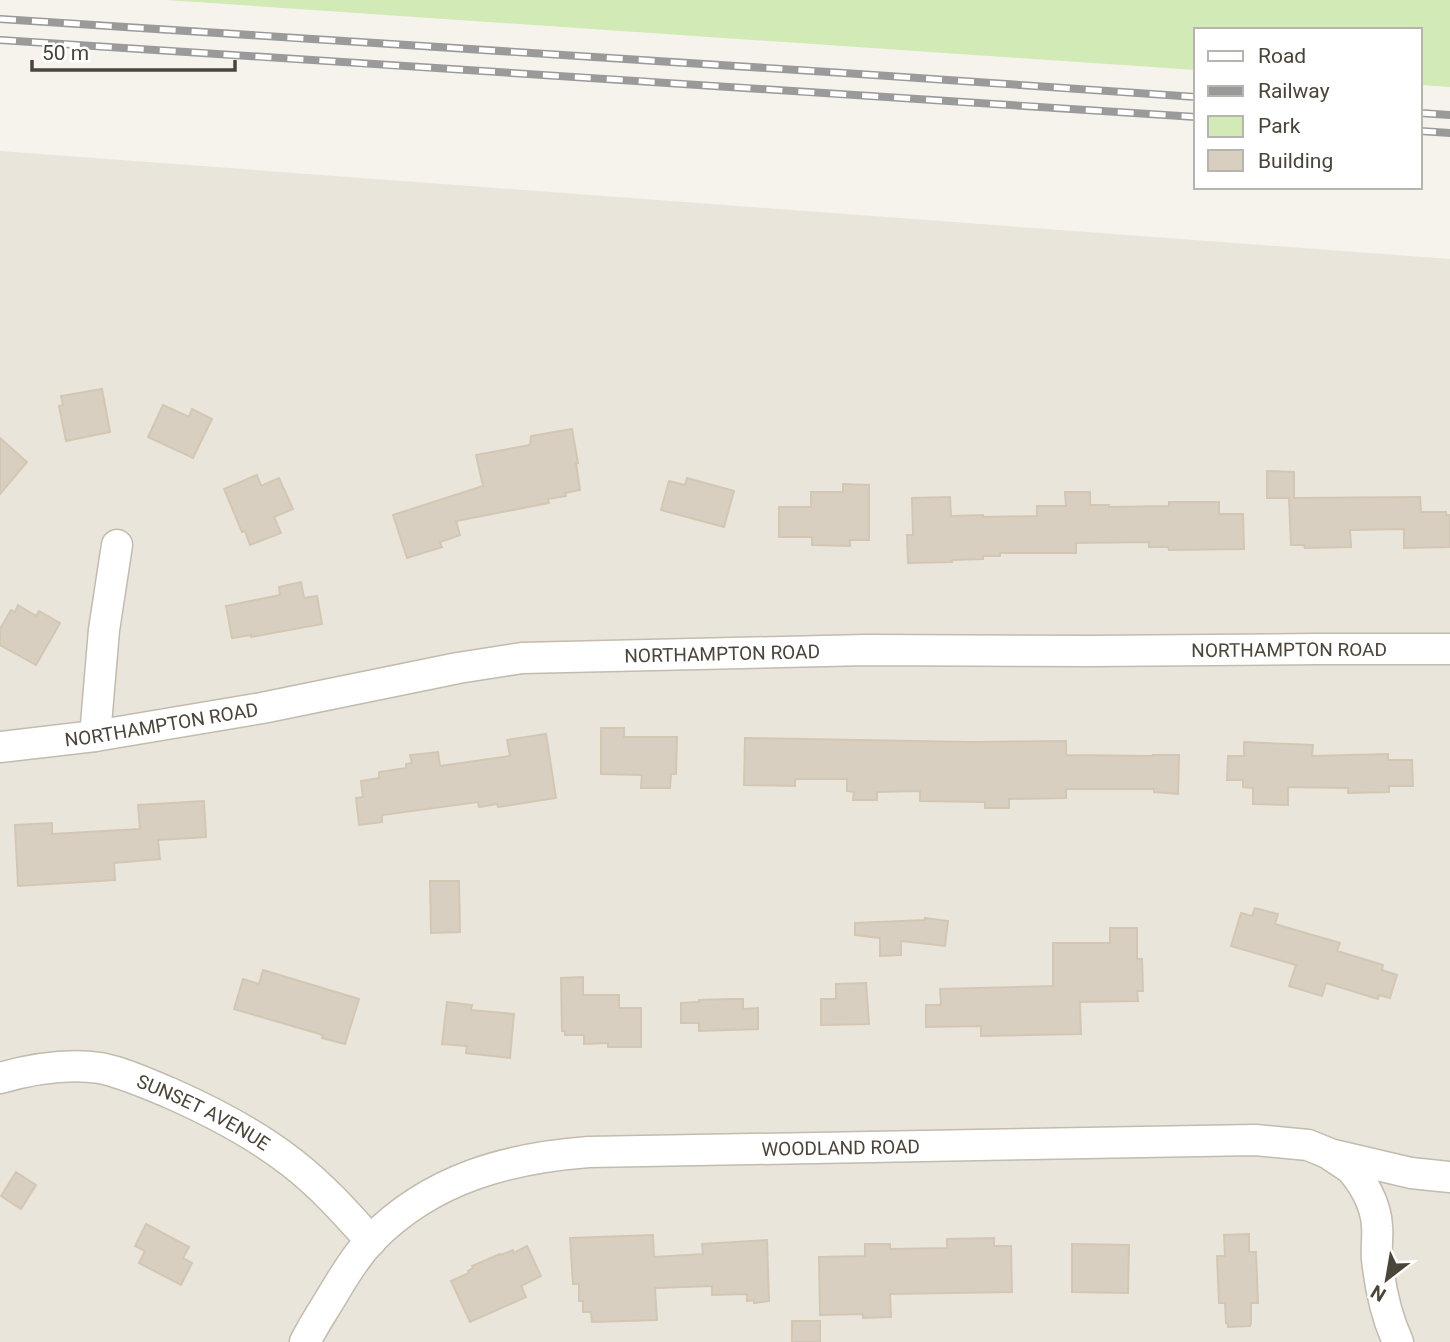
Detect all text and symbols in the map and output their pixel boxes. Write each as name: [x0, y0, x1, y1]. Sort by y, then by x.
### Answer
scale bar: [32, 28, 234, 72]
legend: [1194, 28, 1422, 189]
text: 50 m: [42, 41, 89, 65]
text: Road: [1258, 44, 1306, 68]
text: Railway: [1258, 79, 1330, 103]
text: Park: [1258, 114, 1301, 138]
text: Building: [1258, 149, 1333, 173]
street label: NORTHAMPTON ROAD: [1191, 637, 1387, 662]
street label: NORTHAMPTON ROAD: [624, 640, 820, 667]
street label: NORTHAMPTON ROAD: [63, 697, 260, 751]
street label: SUNSET AVENUE: [134, 1069, 275, 1155]
street label: WOODLAND ROAD: [761, 1135, 920, 1160]
north arrow: [1352, 1244, 1422, 1314]
text: N: [1367, 1280, 1390, 1306]

